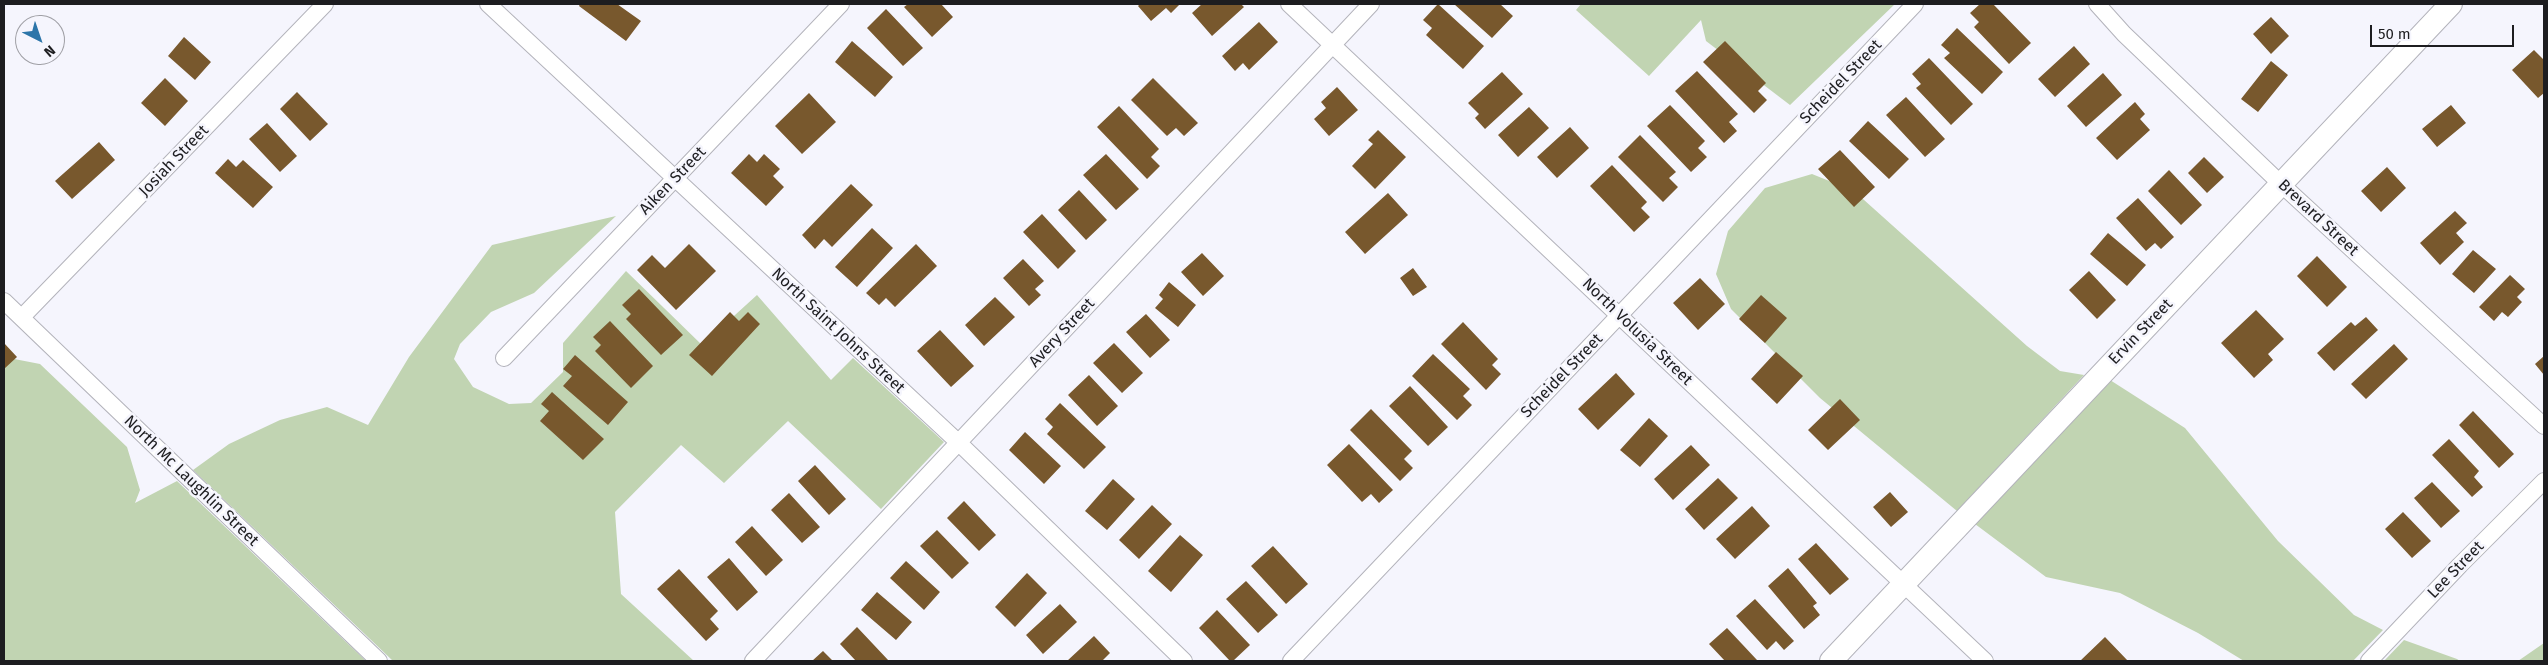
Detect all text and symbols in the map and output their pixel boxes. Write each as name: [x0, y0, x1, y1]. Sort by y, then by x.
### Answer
north arrow: [15, 15, 65, 65]
scale bar: [2373, 15, 2517, 47]
text: 50 m: [2378, 25, 2411, 43]
street label: Scheidel Street: [1796, 36, 1886, 128]
text: N: [40, 41, 59, 60]
street label: Josiah Street: [135, 121, 213, 201]
street label: Aiken Street: [636, 143, 710, 219]
street label: Brevard Street: [2274, 176, 2362, 260]
street label: North Saint Johns Street: [767, 264, 909, 398]
street label: North Volusia Street: [1578, 274, 1696, 390]
street label: Avery Street: [1025, 294, 1099, 372]
street label: Ervin Street: [2105, 295, 2177, 369]
street label: Scheidel Street: [1517, 330, 1607, 422]
street label: North Mc Laughlin Street: [120, 412, 262, 550]
street label: Lee Street: [2424, 537, 2488, 603]

